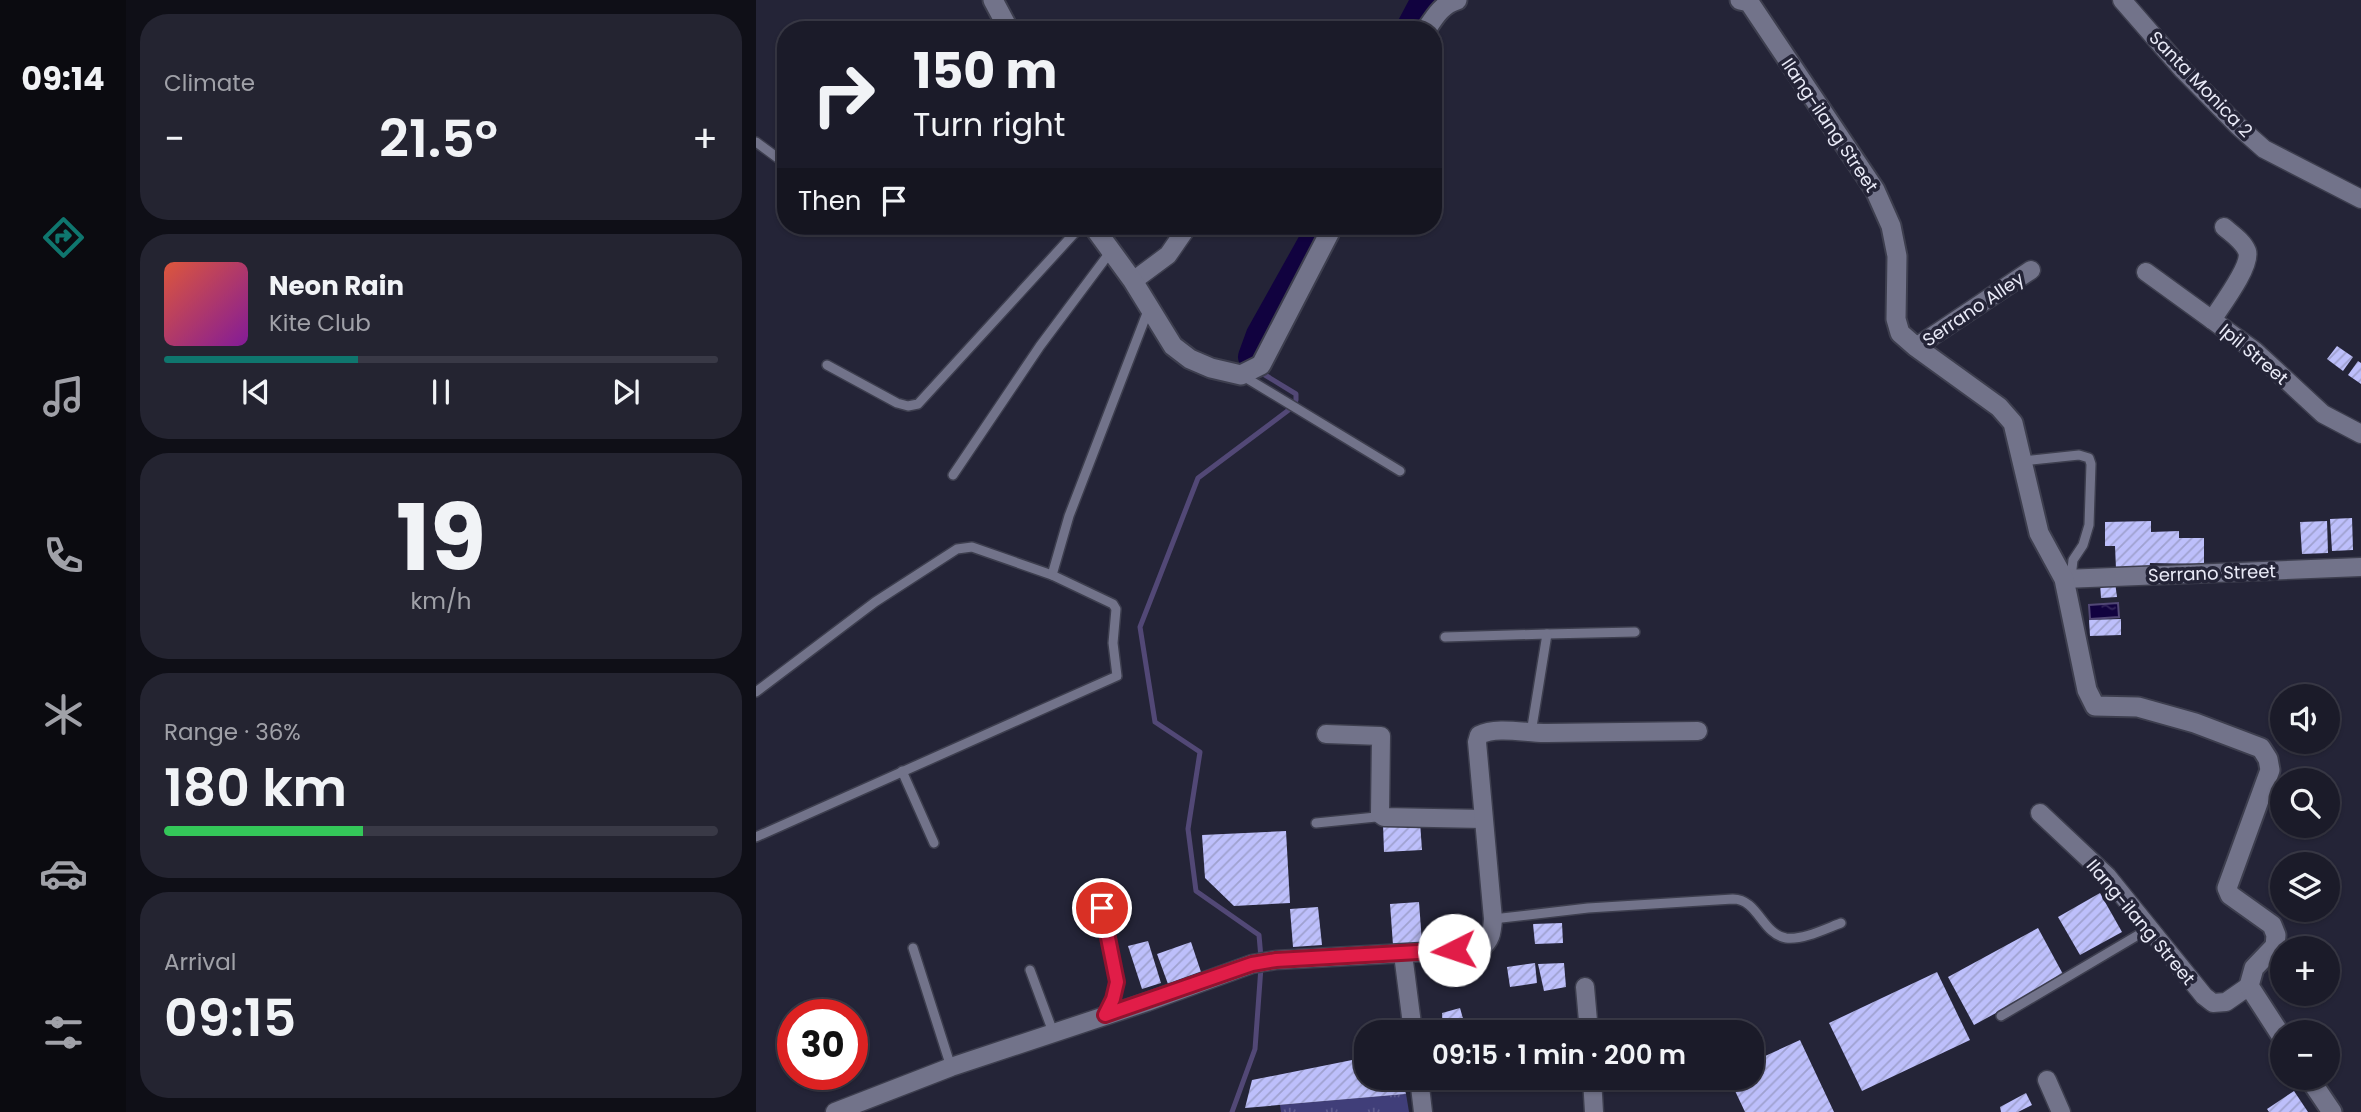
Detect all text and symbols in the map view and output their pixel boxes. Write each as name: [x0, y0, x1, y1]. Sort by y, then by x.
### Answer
street label: Santa Monica 2: [2144, 25, 2258, 143]
text: 150 m: [913, 37, 1058, 105]
icon: right: [798, 49, 889, 140]
street label: Ilang-ilang Street: [1776, 53, 1884, 197]
text: 09:14: [21, 56, 105, 101]
text: Climate: [164, 67, 255, 99]
text: 21.5°: [379, 102, 498, 175]
text: Turn right: [913, 102, 1065, 147]
text: −: [164, 112, 185, 165]
text: +: [692, 112, 718, 165]
icon: arrive: [875, 182, 913, 220]
text: Then: [798, 183, 861, 219]
icon: directions: [39, 213, 88, 262]
street label: Serrano Alley: [1917, 266, 2029, 352]
text: Neon Rain: [269, 268, 404, 304]
text: Kite Club: [269, 307, 371, 339]
street label: Ipil Street: [2214, 318, 2294, 390]
icon: music: [39, 372, 88, 421]
icon: previous: [237, 373, 275, 411]
icon: pause: [422, 373, 460, 411]
icon: next: [607, 373, 645, 411]
text: 19: [396, 474, 486, 602]
icon: phone: [39, 531, 88, 580]
street label: Serrano Street: [2148, 558, 2276, 588]
text: km/h: [410, 585, 472, 617]
map controls: [2270, 684, 2340, 1090]
button: sound: [2270, 684, 2340, 754]
icon: climate: [39, 690, 88, 739]
text: Range · 36%: [164, 716, 301, 748]
text: 180 km: [164, 751, 347, 824]
button: search: [2270, 768, 2340, 838]
icon: car: [39, 849, 88, 898]
button: layers: [2270, 852, 2340, 922]
street label: Ilang-ilang Street: [2081, 854, 2201, 990]
pin: [1072, 878, 1132, 938]
icon: arrive: [1083, 889, 1121, 927]
position arrow: [1417, 913, 1491, 987]
button: +: [2270, 936, 2340, 1006]
text: Arrival: [164, 946, 236, 978]
text: 09:15: [164, 981, 296, 1054]
speed limit sign: 30: [777, 999, 868, 1090]
icon: filters: [39, 1008, 88, 1057]
button: −: [2270, 1020, 2340, 1090]
text: 09:15 · 1 min · 200 m: [1432, 1037, 1686, 1073]

